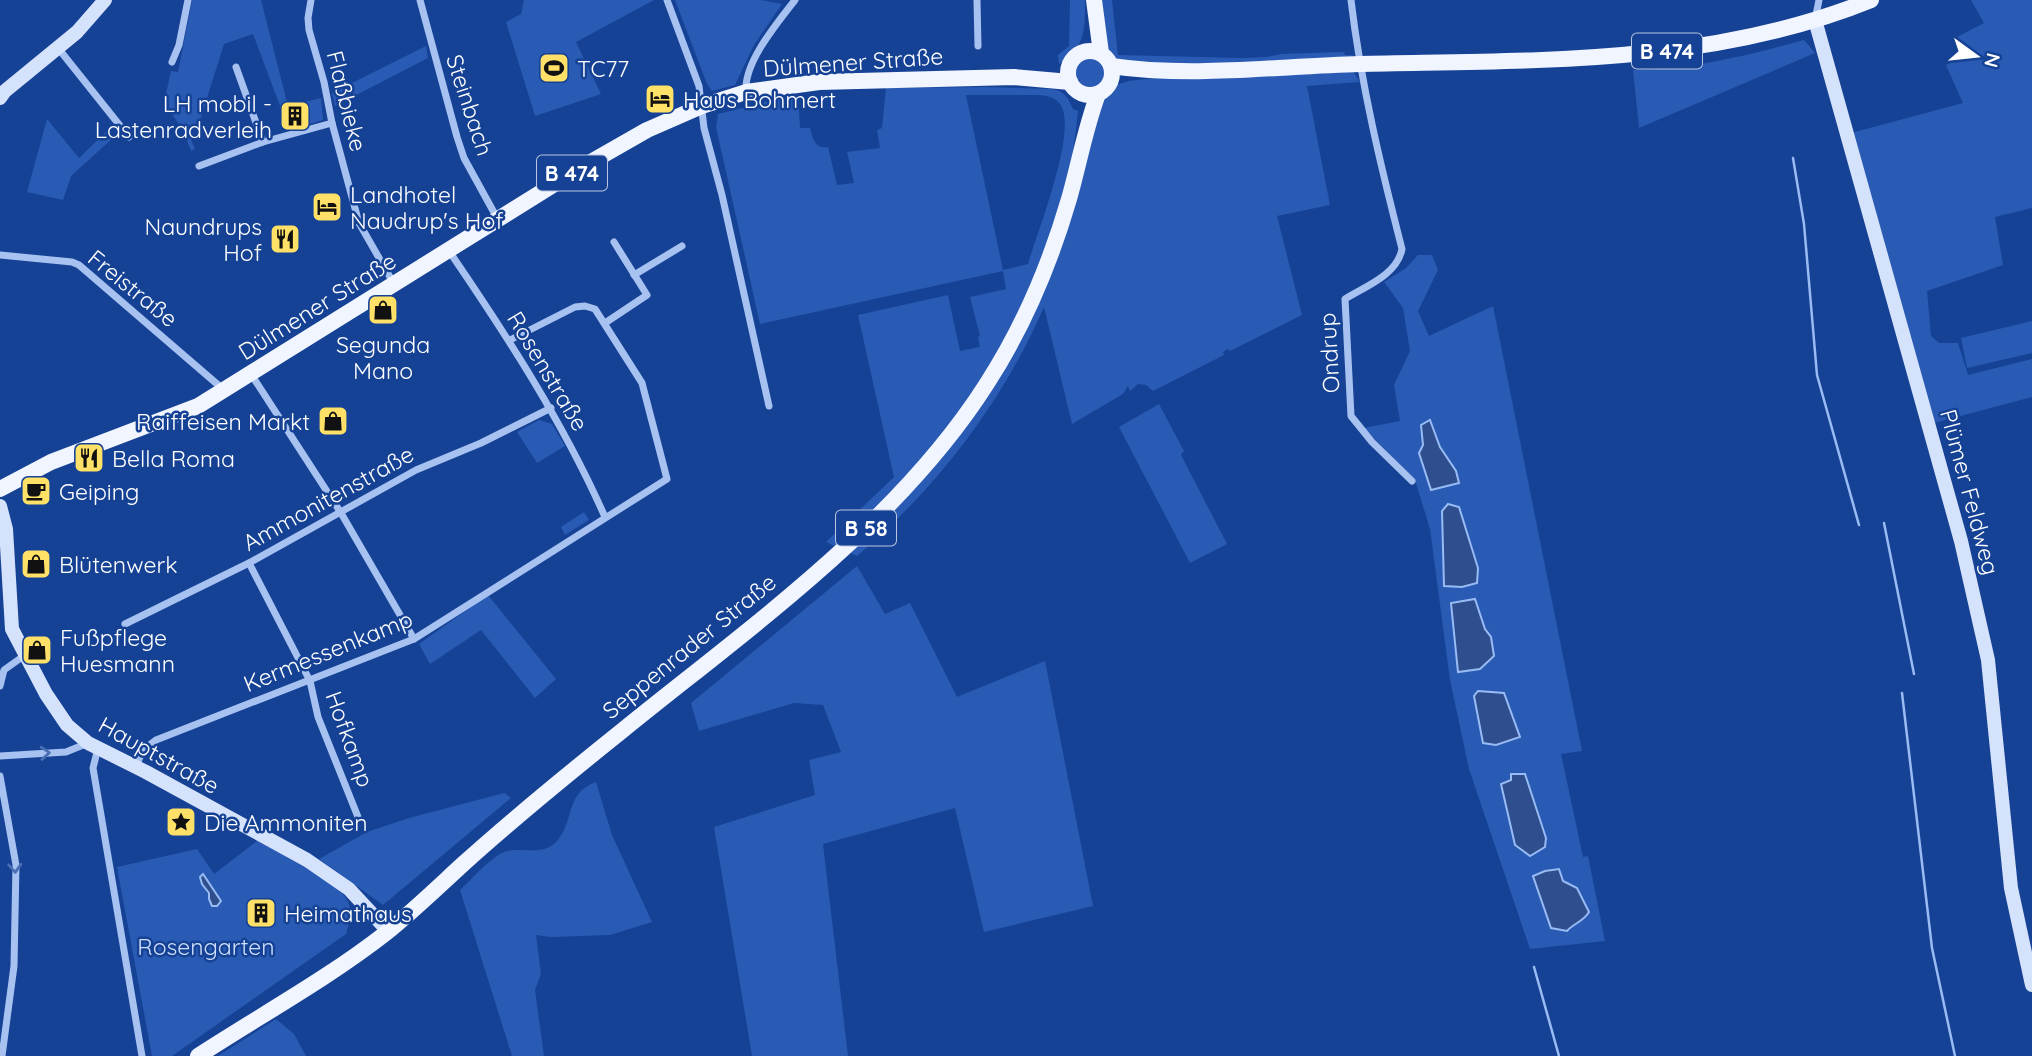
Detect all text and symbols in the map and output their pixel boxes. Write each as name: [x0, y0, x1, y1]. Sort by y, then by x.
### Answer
north arrow: [1941, 21, 2011, 91]
road number: B 474: [1632, 34, 1702, 68]
street label: Dülmener Straße: [762, 41, 944, 83]
street label: Flaßbieke: [320, 48, 374, 154]
street label: Steinbach: [440, 51, 500, 159]
sports icon: TC77: [537, 51, 571, 85]
text: N: [1979, 51, 2006, 70]
place label: TC77: [577, 54, 629, 83]
hotel icon: Haus Bohmert: [643, 82, 677, 116]
place label: Haus Bohmert: [683, 85, 836, 114]
place label: LH mobil - Lastenradverleih: [95, 89, 272, 144]
building icon: LH mobil - Lastenradverleih: [278, 99, 312, 133]
road number: B 474: [537, 156, 607, 190]
place label: Landhotel Naudrup's Hof: [350, 180, 504, 235]
hotel icon: Landhotel Naudrup's Hof: [310, 190, 344, 224]
place label: Naundrups Hof: [145, 212, 262, 267]
restaurant icon: Naundrups Hof: [268, 222, 302, 256]
street label: Freistraße: [82, 243, 184, 333]
street label: Dülmener Straße: [233, 246, 401, 366]
shop icon: Segunda Mano: [366, 293, 400, 327]
street label: Rosenstraße: [501, 306, 595, 436]
street label: Ondrup: [1312, 312, 1346, 394]
place label: Segunda Mano: [336, 330, 430, 385]
shop icon: Raiffeisen Markt: [316, 404, 350, 438]
street label: Plümer Feldweg: [1934, 406, 2006, 578]
place label: Raiffeisen Markt: [136, 407, 310, 436]
street label: Ammonitenstraße: [237, 439, 419, 557]
restaurant icon: Bella Roma: [72, 441, 106, 475]
place label: Bella Roma: [112, 444, 235, 473]
cafe icon: Geiping: [19, 474, 53, 508]
place label: Geiping: [59, 477, 139, 506]
road number: B 58: [836, 510, 896, 546]
shop icon: Blütenwerk: [19, 547, 53, 581]
place label: Blütenwerk: [59, 550, 178, 579]
street label: Seppenrader Straße: [596, 567, 782, 725]
street label: Kermessenkamp: [239, 604, 417, 698]
place label: Fußpflege Huesmann: [60, 623, 175, 678]
shop icon: Fußpflege Huesmann: [20, 633, 54, 667]
street label: Hofkamp: [319, 687, 381, 791]
street label: Hauptstraße: [94, 710, 224, 800]
one-way arrow: [39, 746, 50, 761]
place icon: Die Ammoniten: [164, 805, 198, 839]
place label: Die Ammoniten: [204, 808, 368, 837]
one-way arrow: [7, 862, 22, 873]
building icon: Heimathaus: [244, 896, 278, 930]
place label: Heimathaus: [284, 899, 412, 928]
park label: Rosengarten: [137, 932, 275, 961]

